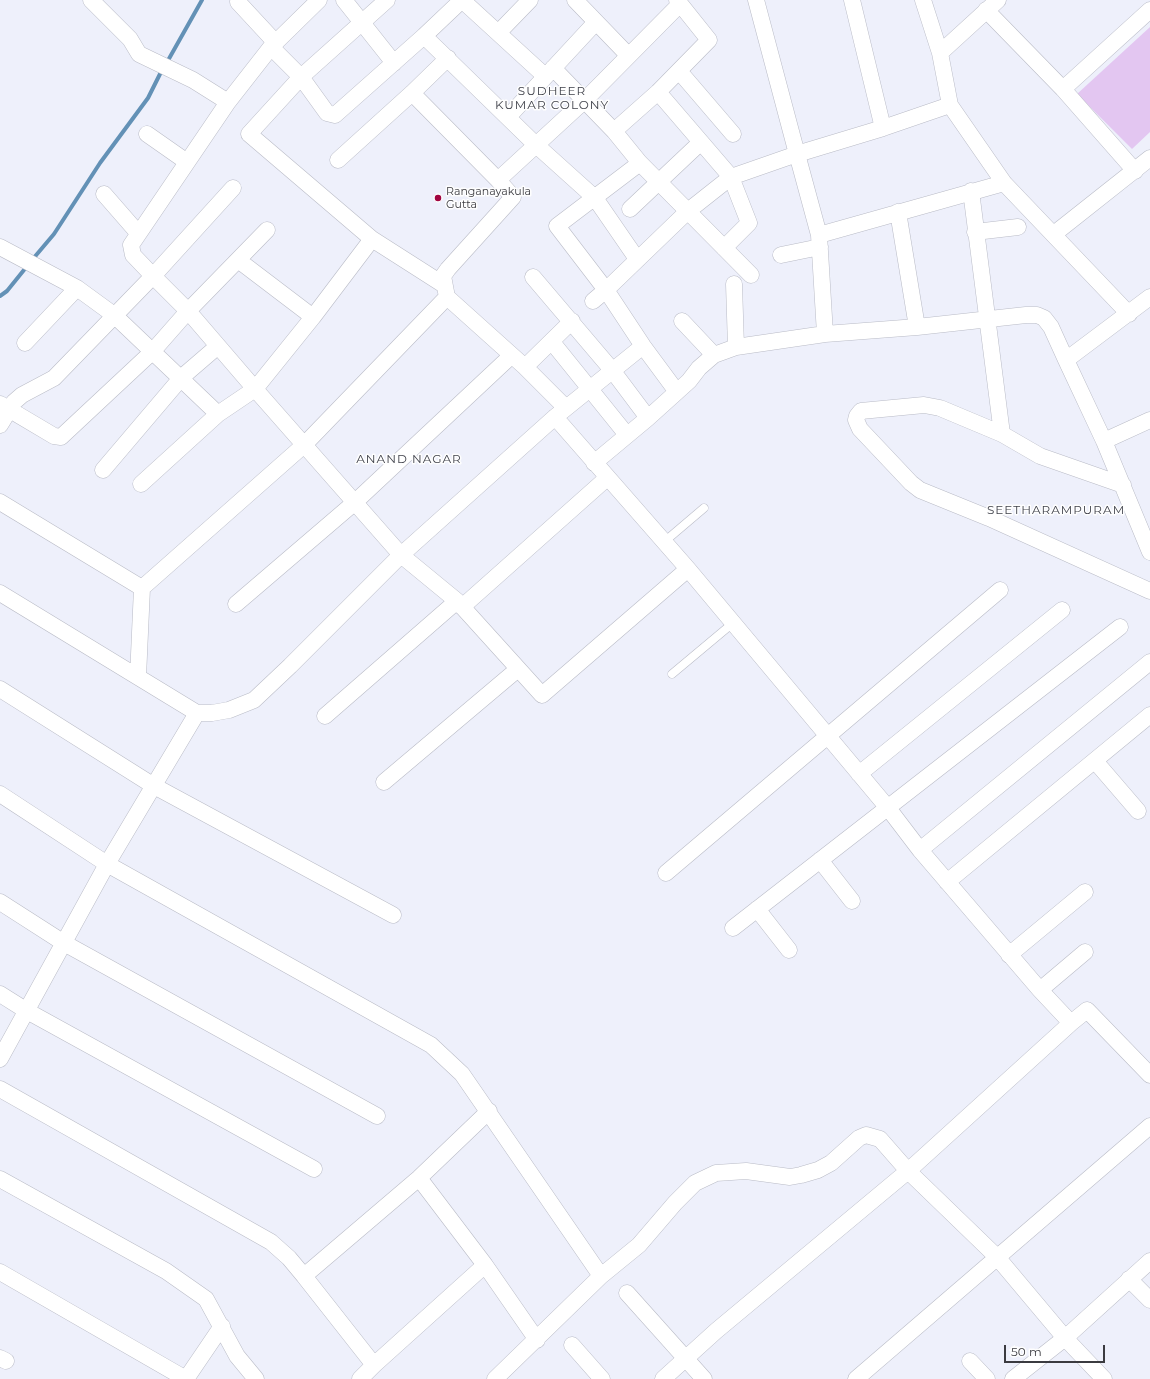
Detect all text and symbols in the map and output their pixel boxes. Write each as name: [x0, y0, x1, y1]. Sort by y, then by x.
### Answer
district label: SUDHEER KUMAR COLONY: [495, 84, 609, 112]
place label: Ranganayakula Gutta: [446, 185, 531, 211]
marker: Ranganayakula Gutta: [433, 193, 443, 203]
district label: ANAND NAGAR: [356, 452, 462, 466]
district label: SEETHARAMPURAM: [987, 503, 1125, 517]
scale bar: [1006, 1337, 1107, 1363]
text: 50 m: [1011, 1344, 1042, 1359]

